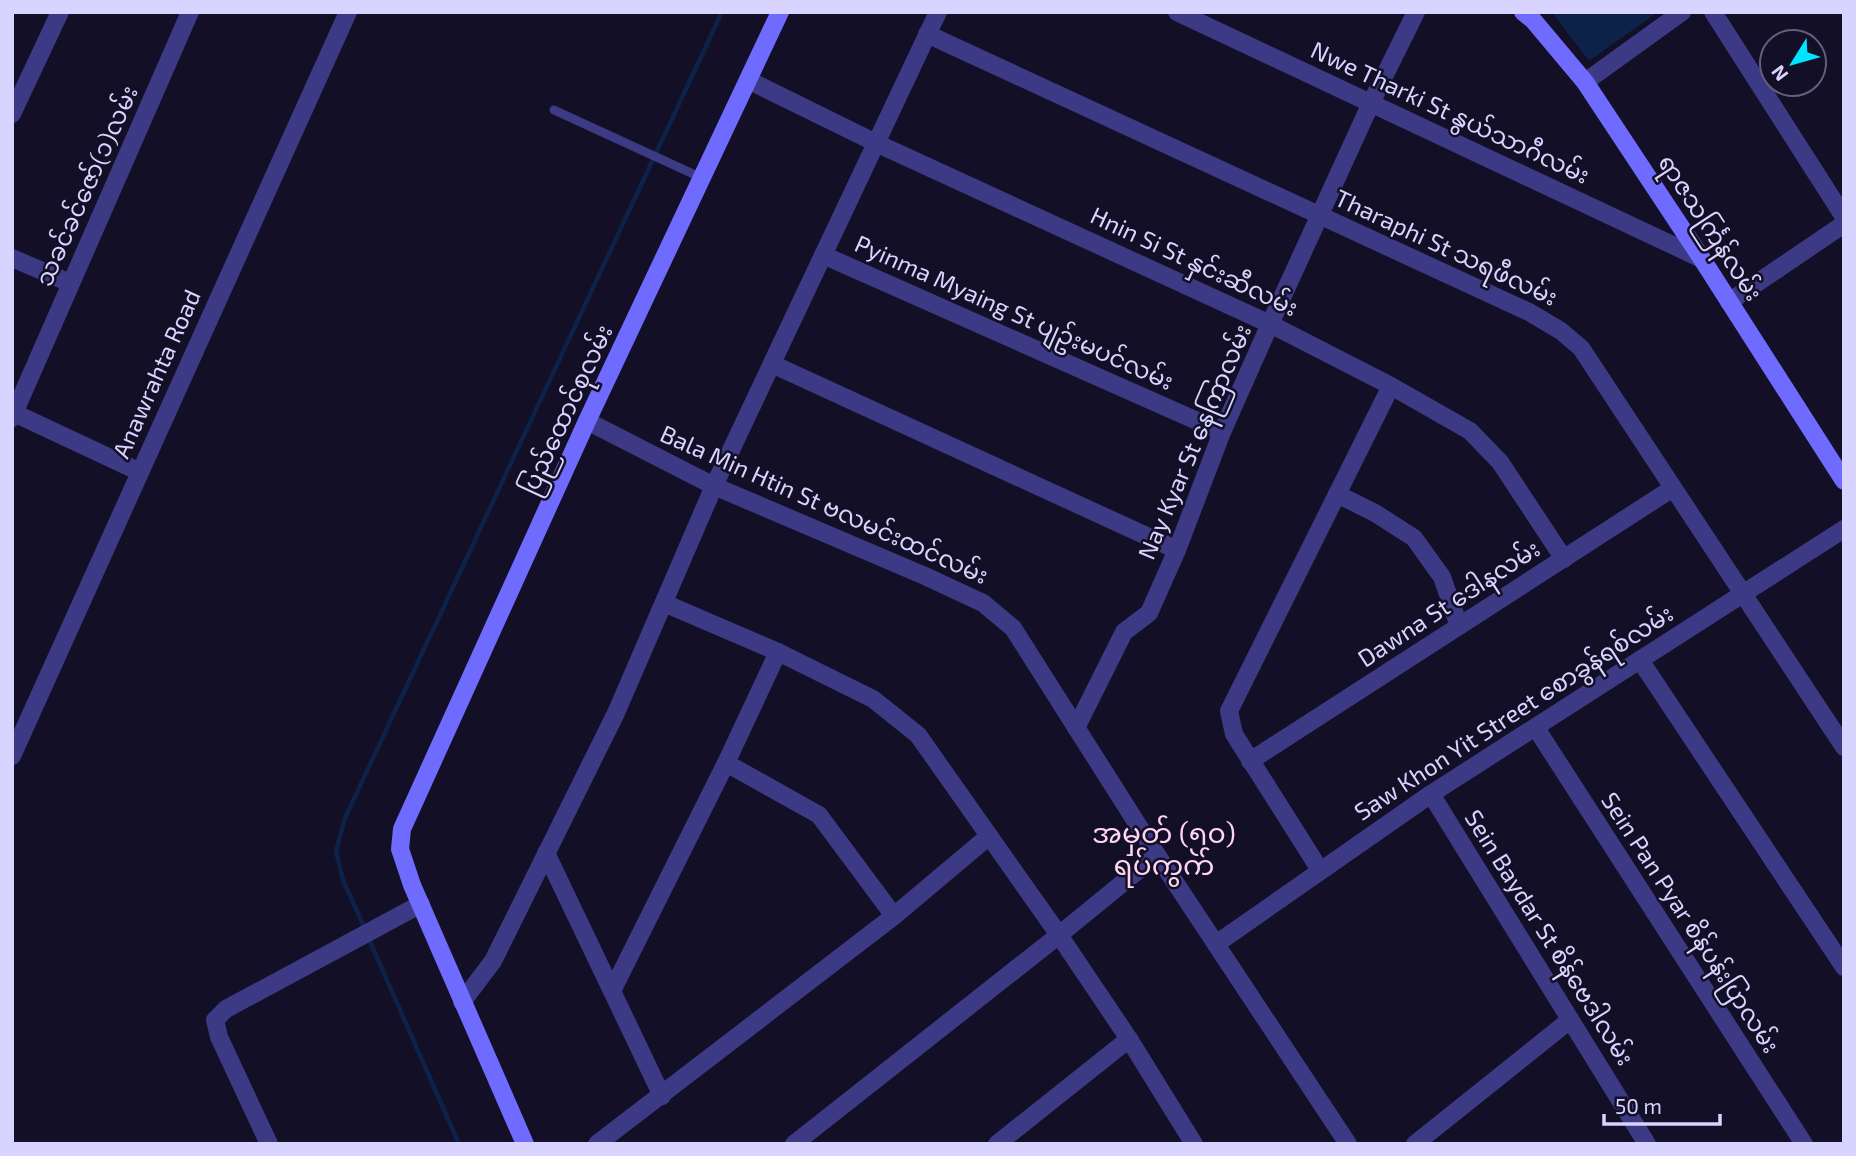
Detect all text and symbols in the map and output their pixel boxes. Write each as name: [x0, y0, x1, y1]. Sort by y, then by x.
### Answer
north arrow: [1758, 28, 1828, 98]
street label: Nwe Tharki St နွယ်သာဂီလမ်း: [1305, 34, 1595, 194]
text: N: [1766, 61, 1792, 86]
street label: သခင်ခင်ဇော်(၁)လမ်း: [28, 81, 143, 290]
street label: ရာဇသင်္ကြန်လမ်း: [1648, 149, 1769, 309]
street label: Tharaphi St သရဖီလမ်း: [1328, 182, 1563, 316]
street label: Hnin Si St နှင်းဆီလမ်း: [1084, 200, 1303, 327]
street label: Pyinma Myaing St ပျဥ်းမပင်လမ်း: [848, 228, 1178, 401]
street label: Anawrahta Road: [105, 285, 206, 462]
street label: Nay Kyar St နေကြာလမ်း: [1131, 319, 1262, 566]
street label: ပြည်ထောင်စုလမ်း: [514, 320, 623, 502]
street label: Bala Min Htin St ဗလမင်းထင်လမ်း: [656, 418, 993, 589]
street label: Dawna St ဒေါနလမ်း: [1352, 533, 1548, 677]
street label: Saw Khon Yit Street စောခွန်ရစ်လမ်း: [1348, 598, 1681, 831]
street label: Sein Pan Pyar စိန်ပန်းပြာလမ်း: [1591, 786, 1786, 1061]
street label: Sein Baydar St စိန်ဗေဒါလမ်း: [1455, 804, 1641, 1073]
district label: အမှတ် (၅၀) ရပ်ကွက်: [1092, 815, 1236, 888]
scale bar: [1604, 1082, 1720, 1126]
text: 50 m: [1615, 1093, 1662, 1118]

